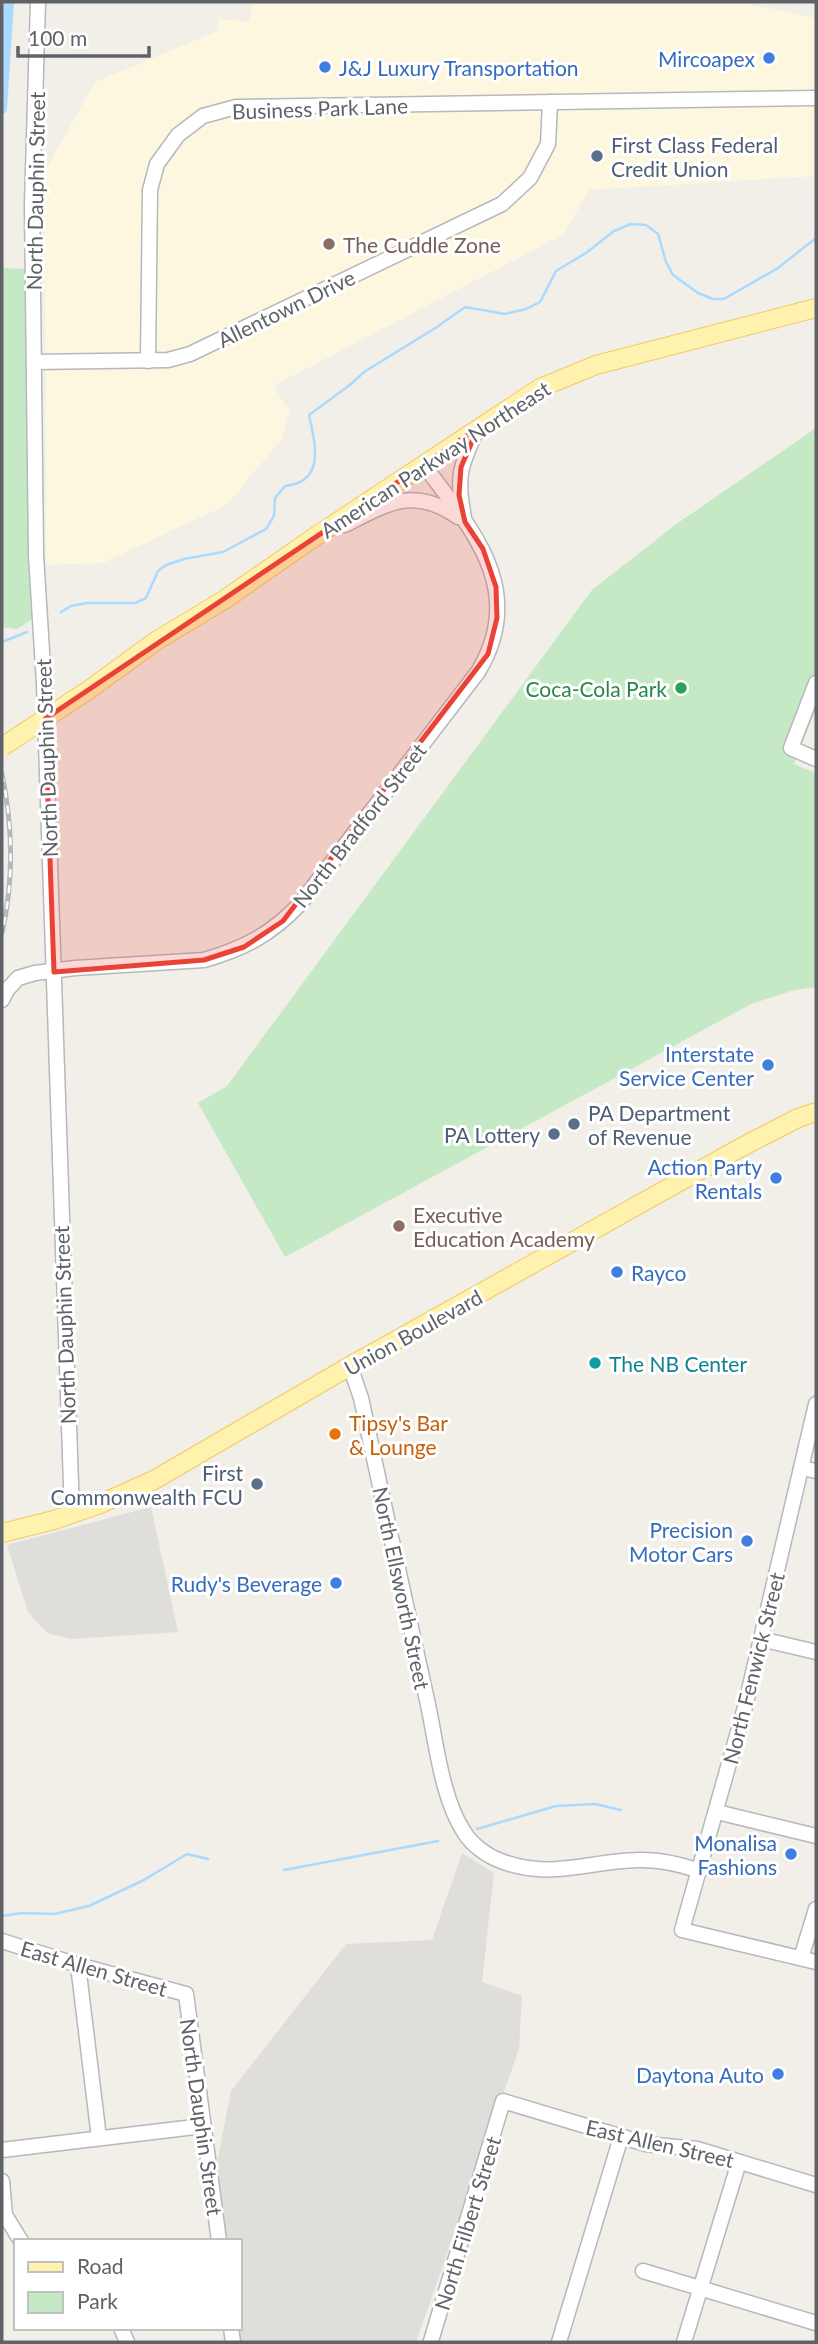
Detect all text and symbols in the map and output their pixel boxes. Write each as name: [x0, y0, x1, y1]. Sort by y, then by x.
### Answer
scale bar: [18, 14, 149, 58]
text: 100 m: [28, 25, 87, 50]
place label: Mircoapex: [658, 46, 756, 71]
marker: Mircoapex: [761, 50, 777, 66]
place label: J&J Luxury Transportation: [339, 55, 579, 80]
marker: J&J Luxury Transportation: [317, 59, 333, 75]
street label: North Dauphin Street: [21, 91, 49, 291]
street label: Business Park Lane: [232, 92, 408, 124]
place label: First Class Federal Credit Union: [611, 132, 778, 181]
marker: First Class Federal Credit Union: [589, 148, 605, 164]
place label: The Cuddle Zone: [343, 232, 501, 257]
marker: The Cuddle Zone: [321, 236, 337, 252]
street label: Allentown Drive: [213, 264, 359, 352]
street label: American Parkway Northeast: [316, 375, 555, 543]
street label: North Dauphin Street: [30, 658, 62, 858]
place label: Coca-Cola Park: [525, 676, 667, 701]
marker: Coca-Cola Park: [673, 680, 689, 696]
street label: North Bradford Street: [287, 738, 431, 912]
place label: Interstate Service Center: [619, 1041, 754, 1090]
marker: Interstate Service Center: [760, 1057, 776, 1073]
place label: PA Department of Revenue: [588, 1100, 731, 1149]
marker: PA Department of Revenue: [566, 1116, 582, 1132]
place label: PA Lottery: [444, 1122, 540, 1147]
marker: PA Lottery: [546, 1126, 562, 1142]
place label: Action Party Rentals: [647, 1154, 762, 1203]
marker: Action Party Rentals: [768, 1170, 784, 1186]
place label: Executive Education Academy: [413, 1202, 595, 1251]
marker: Executive Education Academy: [391, 1218, 407, 1234]
street label: North Dauphin Street: [48, 1225, 80, 1425]
place label: Rayco: [631, 1260, 687, 1285]
marker: Rayco: [609, 1264, 625, 1280]
street label: Union Boulevard: [340, 1284, 486, 1380]
place label: The NB Center: [609, 1351, 747, 1376]
marker: The NB Center: [587, 1355, 603, 1371]
place label: Tipsy's Bar & Lounge: [349, 1410, 448, 1459]
marker: Tipsy's Bar & Lounge: [327, 1426, 343, 1442]
place label: First Commonwealth FCU: [50, 1460, 243, 1509]
marker: First Commonwealth FCU: [249, 1476, 265, 1492]
street label: North Ellsworth Street: [368, 1484, 436, 1692]
place label: Precision Motor Cars: [629, 1517, 733, 1566]
marker: Precision Motor Cars: [739, 1533, 755, 1549]
street label: North Fenwick Street: [717, 1569, 789, 1766]
place label: Rudy's Beverage: [171, 1571, 322, 1596]
marker: Rudy's Beverage: [328, 1575, 344, 1591]
place label: Monalisa Fashions: [694, 1830, 777, 1879]
marker: Monalisa Fashions: [783, 1846, 799, 1862]
street label: East Allen Street: [18, 1935, 171, 2001]
street label: North Dauphin Street: [176, 2017, 228, 2218]
place label: Daytona Auto: [636, 2062, 764, 2087]
marker: Daytona Auto: [770, 2066, 786, 2082]
street label: East Allen Street: [583, 2114, 737, 2172]
street label: North Filbert Street: [429, 2133, 505, 2313]
legend: [14, 2239, 242, 2330]
text: Road: [77, 2253, 124, 2278]
text: Park: [77, 2288, 118, 2313]

